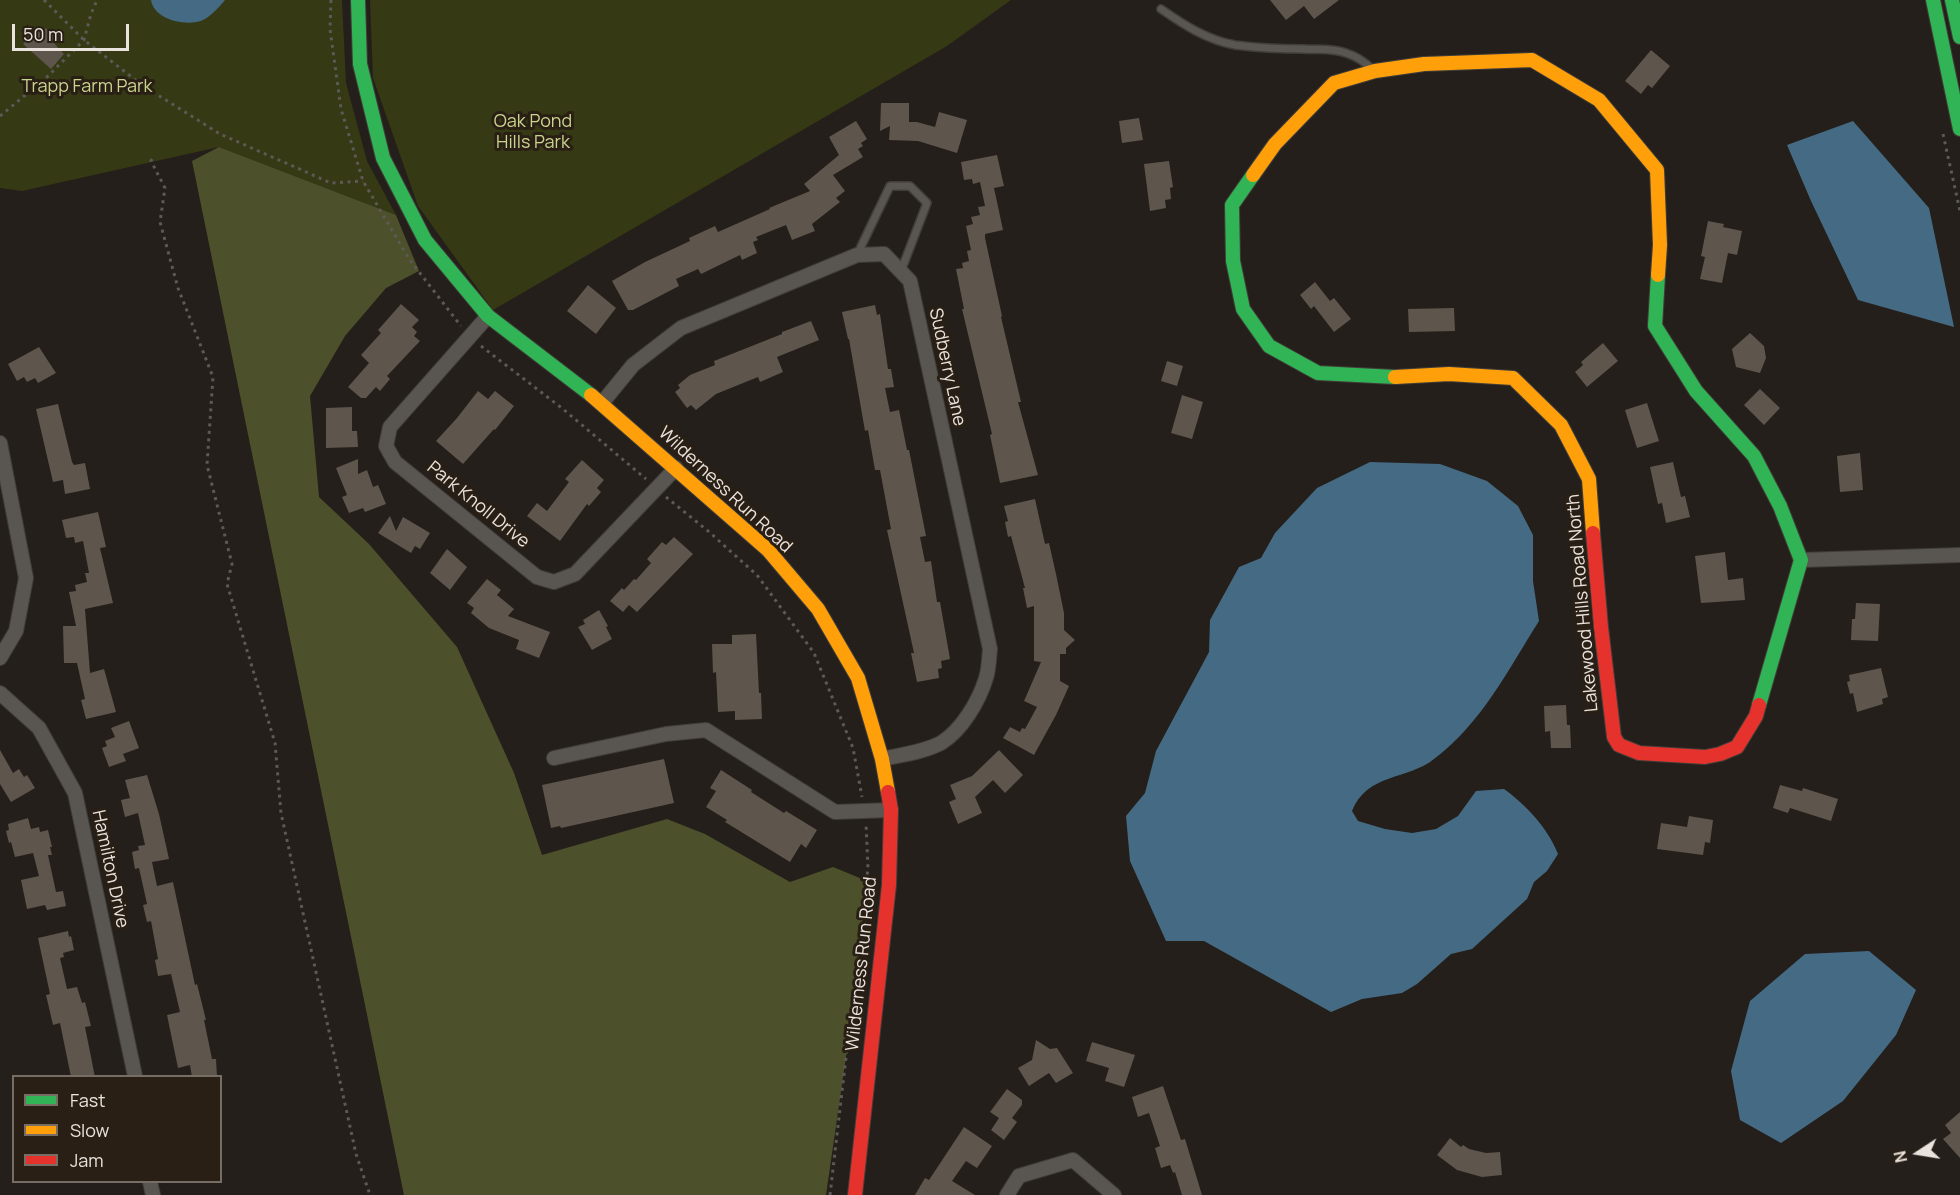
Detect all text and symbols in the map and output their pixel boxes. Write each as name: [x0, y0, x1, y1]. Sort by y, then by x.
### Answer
scale bar: [15, 12, 132, 50]
text: 50 m: [23, 22, 63, 46]
park label: Trapp Farm Park: [22, 76, 152, 98]
park label: Oak Pond Hills Park: [494, 111, 572, 154]
street label: Sudberry Lane: [924, 306, 970, 428]
street label: Wilderness Run Road: [654, 422, 796, 558]
street label: Park Knoll Drive: [422, 457, 534, 553]
street label: Lakewood Hills Road North: [1563, 493, 1603, 713]
street label: Hamilton Drive: [87, 808, 133, 930]
street label: Wilderness Run Road: [842, 876, 882, 1052]
legend: [12, 1075, 222, 1183]
text: Fast: [70, 1088, 105, 1112]
text: Slow: [70, 1118, 109, 1142]
north arrow: [1888, 1123, 1948, 1183]
text: Jam: [70, 1148, 104, 1172]
text: N: [1888, 1149, 1912, 1165]

